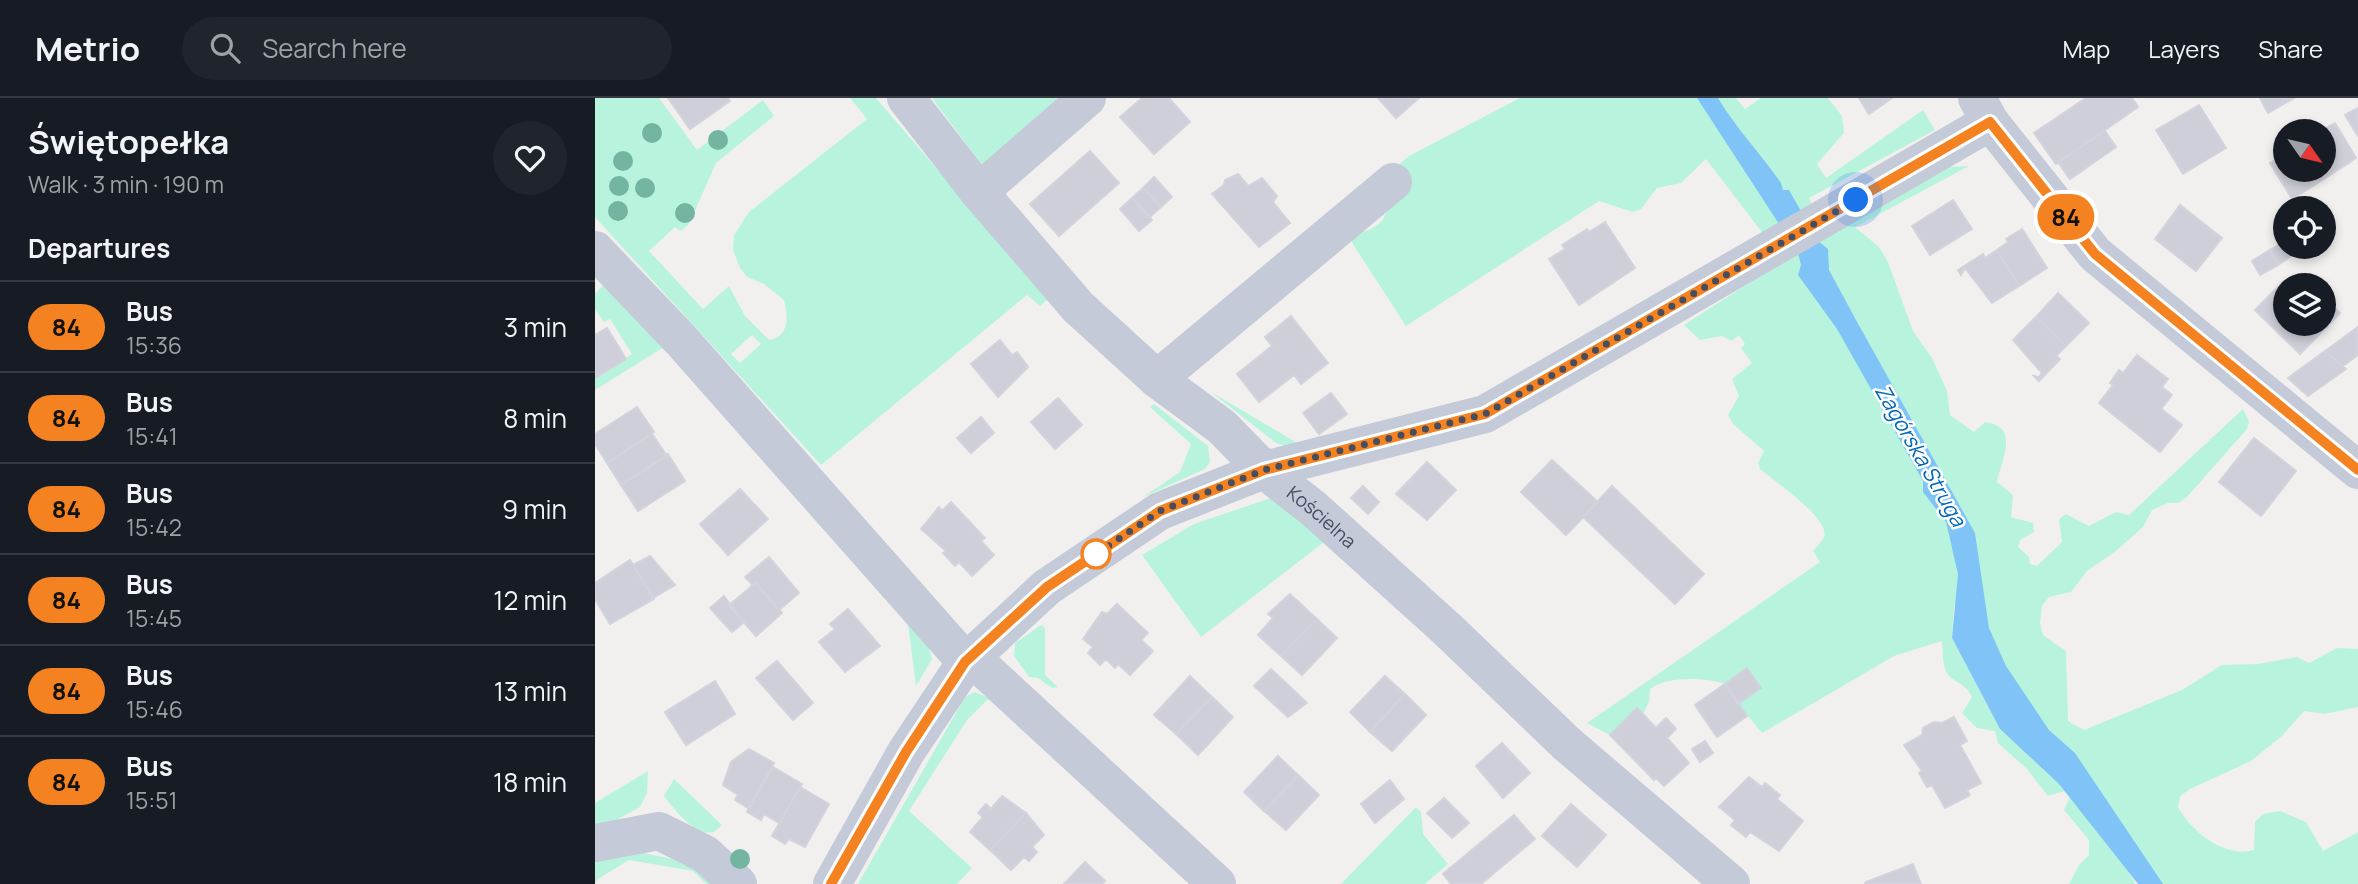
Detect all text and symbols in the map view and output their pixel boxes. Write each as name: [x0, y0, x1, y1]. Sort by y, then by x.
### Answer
search box: [182, 17, 672, 80]
text: Metrio: [35, 26, 140, 71]
icon: search: [206, 29, 244, 67]
text: Search here: [262, 30, 407, 66]
text: Map: [2063, 32, 2110, 65]
text: Layers: [2148, 32, 2220, 65]
text: Share: [2258, 32, 2323, 65]
text: Świętopełka: [28, 119, 229, 164]
north arrow: [2273, 119, 2336, 182]
map controls: [2273, 119, 2336, 336]
button: heart: [493, 121, 567, 195]
text: Walk · 3 min · 190 m: [28, 168, 224, 200]
your location: [1838, 182, 1873, 217]
line badge: 84: [2035, 194, 2097, 240]
button: locate: [2273, 196, 2336, 259]
text: 84: [2051, 200, 2081, 233]
text: Departures: [28, 230, 170, 266]
button: layers: [2273, 273, 2336, 336]
text: Bus: [126, 293, 173, 329]
text: 3 min: [504, 309, 567, 345]
text: 84: [52, 310, 81, 343]
text: 15:36: [126, 329, 182, 361]
water label: Zagórska Struga: [1869, 379, 1974, 532]
text: Bus: [126, 384, 173, 420]
text: 8 min: [503, 400, 567, 436]
text: 84: [52, 401, 81, 434]
text: 15:41: [126, 420, 178, 452]
text: Bus: [126, 475, 173, 511]
street label: Kościelna: [1282, 480, 1362, 554]
text: 9 min: [502, 491, 567, 527]
text: 84: [52, 492, 81, 525]
text: 15:42: [126, 511, 182, 543]
unlabelled marker: [1081, 539, 1111, 569]
text: Bus: [126, 566, 173, 602]
text: 12 min: [493, 582, 567, 618]
text: 84: [52, 583, 81, 616]
text: 15:45: [126, 602, 182, 634]
text: Bus: [126, 657, 173, 693]
text: 13 min: [494, 673, 567, 709]
text: 84: [52, 674, 81, 707]
text: 15:46: [126, 693, 183, 725]
text: Bus: [126, 748, 173, 784]
text: 18 min: [493, 764, 567, 800]
text: 84: [52, 765, 81, 798]
text: 15:51: [126, 784, 177, 816]

